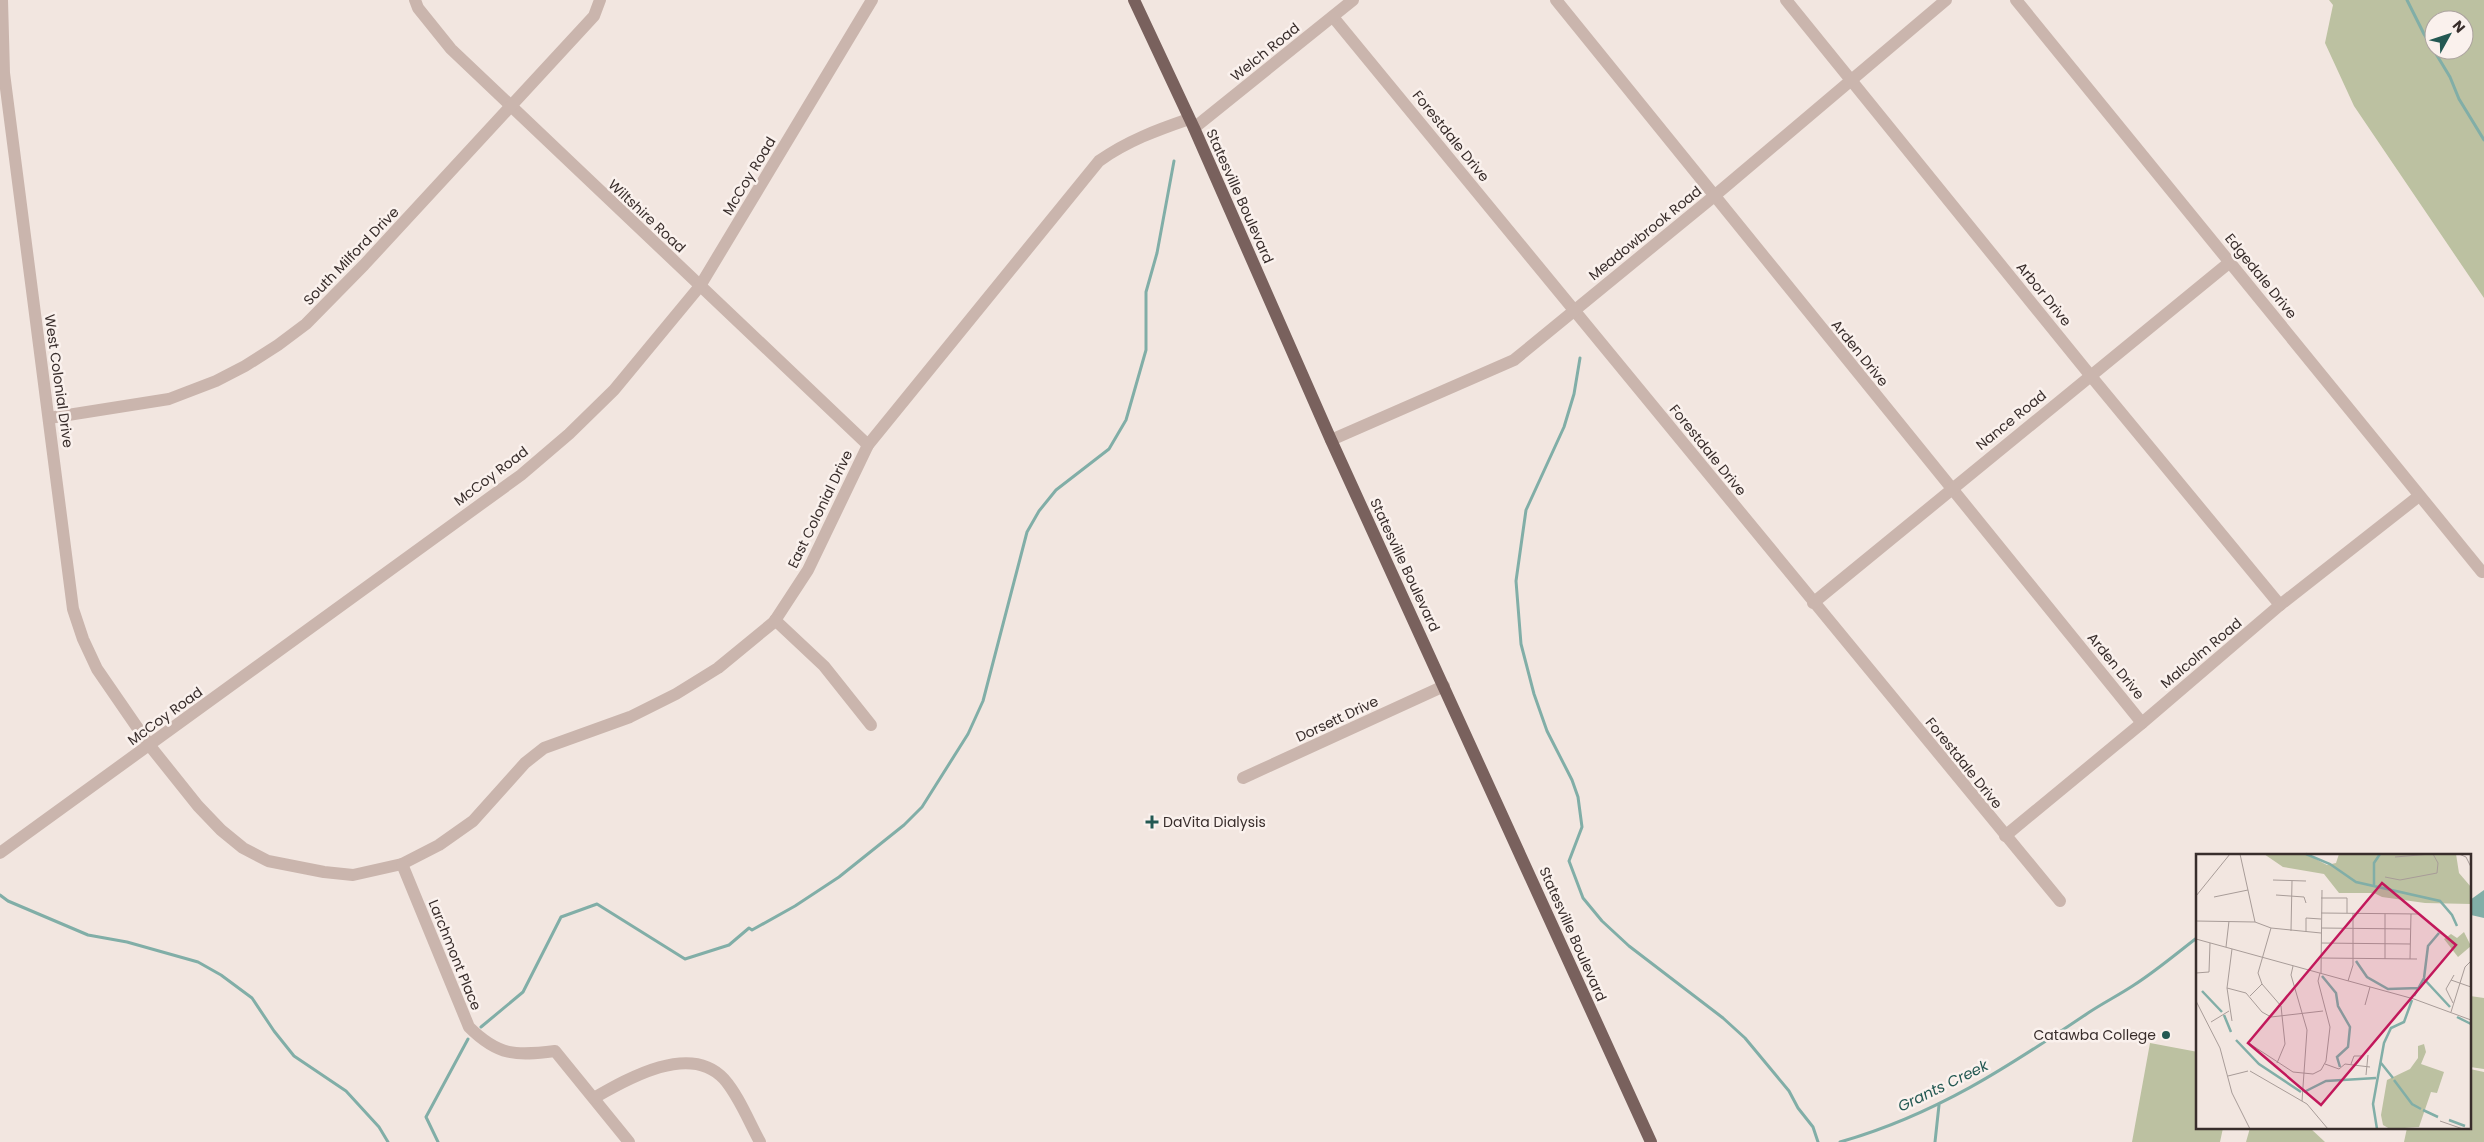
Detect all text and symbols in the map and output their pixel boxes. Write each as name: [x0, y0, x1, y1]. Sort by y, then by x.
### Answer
north arrow: [2424, 10, 2474, 60]
text: N: [2448, 16, 2470, 37]
street label: Welch Road: [1226, 18, 1304, 86]
street label: Forestdale Drive: [1408, 86, 1494, 186]
street label: Statesville Boulevard: [1201, 126, 1279, 266]
street label: McCoy Road: [718, 133, 780, 219]
street label: Wiltshire Road: [604, 175, 690, 257]
street label: Meadowbrook Road: [1584, 181, 1706, 285]
street label: South Milford Drive: [299, 202, 404, 310]
street label: Edgedale Drive: [2220, 229, 2302, 323]
street label: Arbor Drive: [2012, 258, 2076, 331]
street label: West Colonial Drive: [40, 313, 78, 449]
street label: Arden Drive: [1827, 315, 1893, 391]
street label: Nance Road: [1971, 385, 2051, 455]
street label: Forestdale Drive: [1665, 400, 1751, 500]
street label: McCoy Road: [450, 441, 532, 511]
street label: East Colonial Drive: [783, 446, 857, 571]
street label: Statesville Boulevard: [1365, 495, 1445, 635]
street label: Malcolm Road: [2156, 613, 2246, 693]
street label: Arden Drive: [2083, 628, 2149, 704]
street label: McCoy Road: [123, 682, 207, 750]
street label: Dorsett Drive: [1292, 691, 1382, 747]
street label: Forestdale Drive: [1921, 713, 2007, 813]
place label: DaVita Dialysis: [1163, 812, 1266, 832]
marker: DaVita Dialysis: [1145, 815, 1159, 829]
inset map: [2196, 854, 2472, 1130]
street label: Statesville Boulevard: [1534, 864, 1612, 1004]
street label: Larchmont Place: [424, 897, 486, 1014]
place label: Catawba College: [2034, 1025, 2156, 1045]
marker: Catawba College: [2160, 1029, 2172, 1041]
water label: Grants Creek: [1894, 1054, 1993, 1117]

